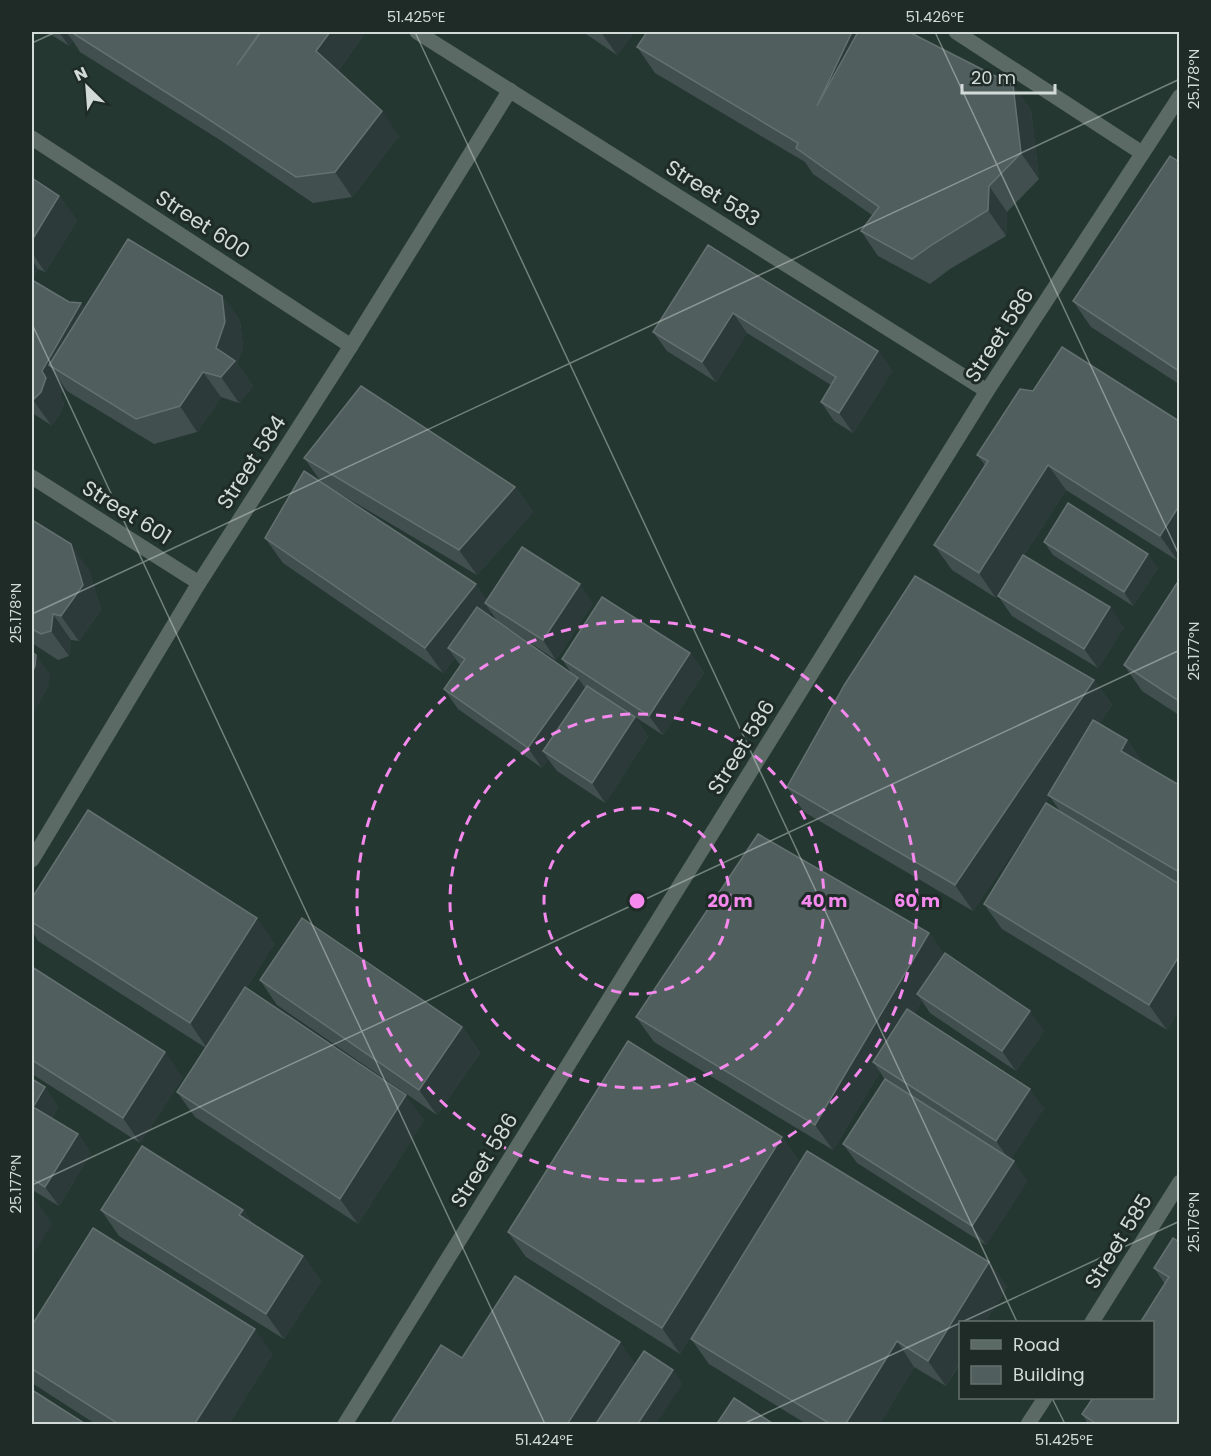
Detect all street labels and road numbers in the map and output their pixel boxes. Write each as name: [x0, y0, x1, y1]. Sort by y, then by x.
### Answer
street label: Street 583: [660, 153, 766, 233]
street label: Street 600: [150, 183, 256, 265]
street label: Street 586: [958, 282, 1040, 388]
street label: Street 584: [210, 409, 292, 515]
street label: Street 601: [77, 473, 177, 551]
street label: Street 586: [700, 694, 782, 800]
street label: Street 586: [443, 1107, 525, 1213]
street label: Street 585: [1077, 1188, 1159, 1294]

